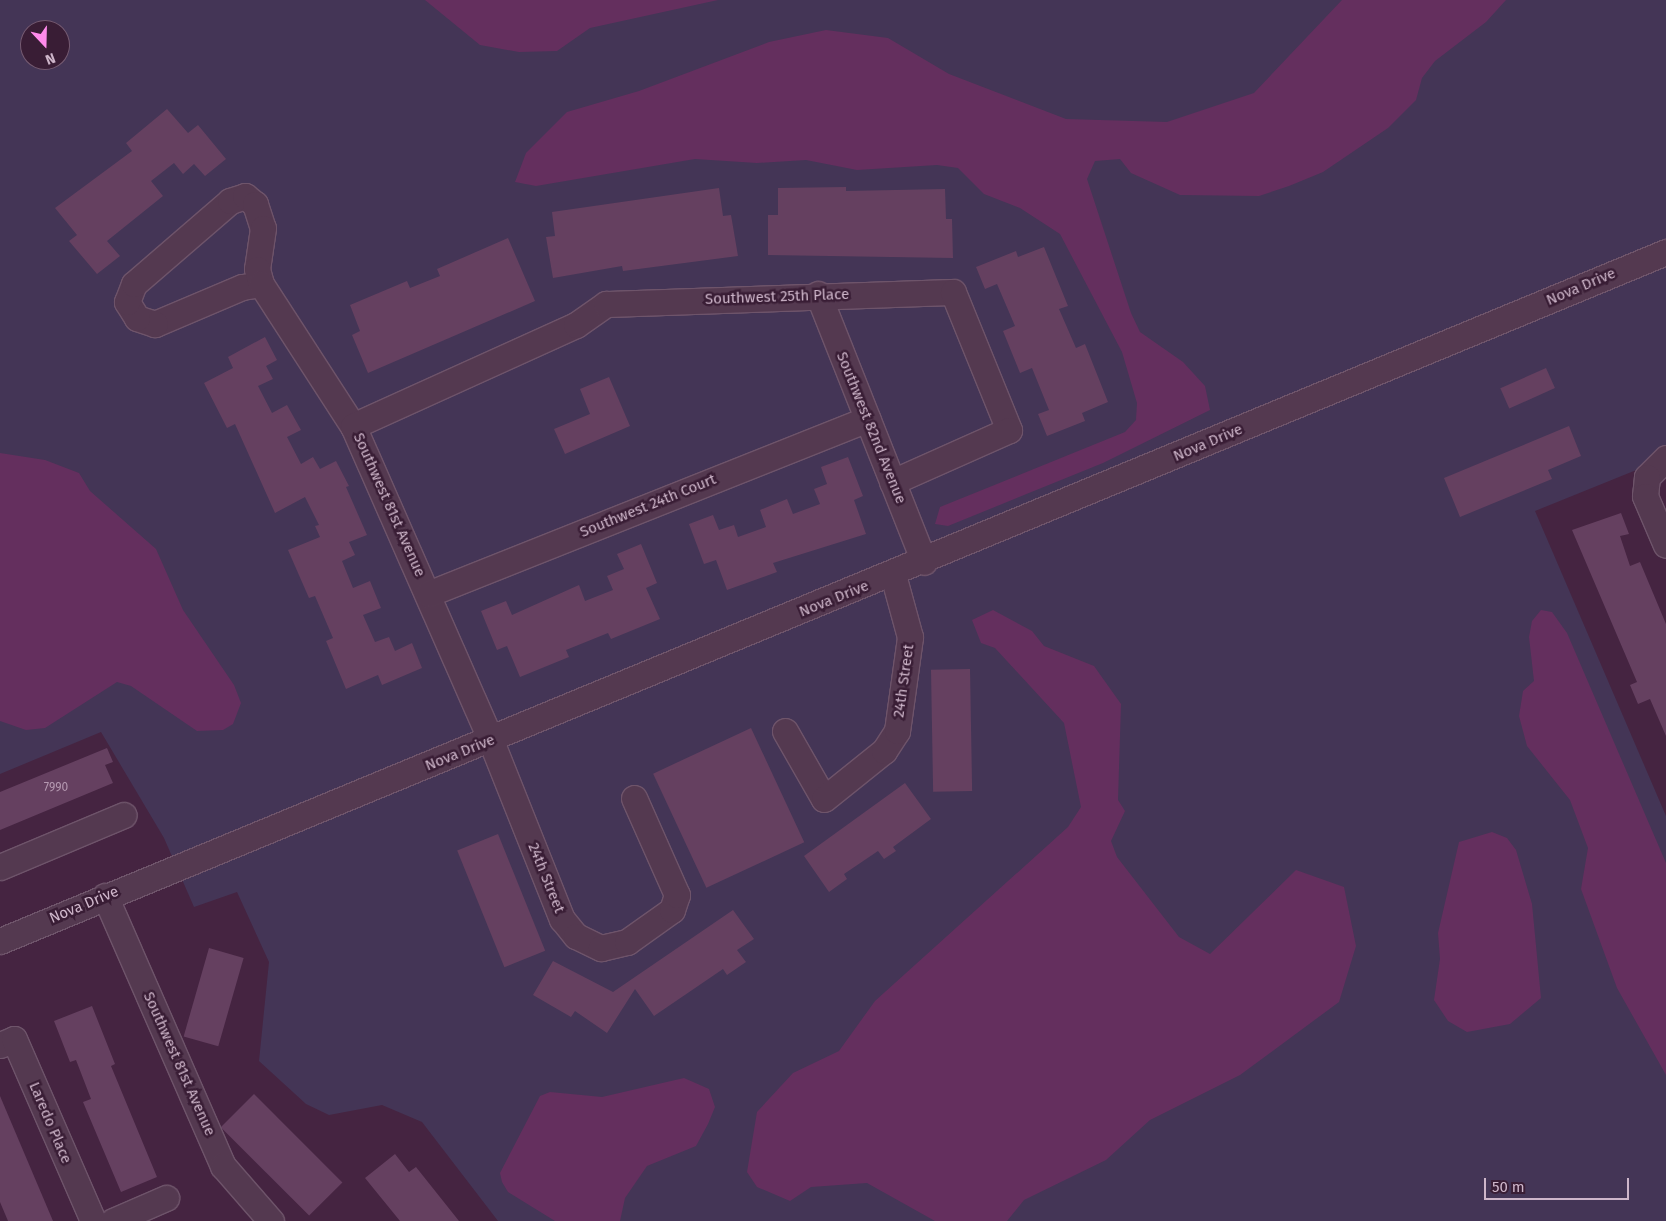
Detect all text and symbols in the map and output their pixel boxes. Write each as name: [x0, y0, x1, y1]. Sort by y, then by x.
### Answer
north arrow: [20, 20, 70, 70]
text: N: [43, 49, 58, 68]
street label: Nova Drive: [1544, 264, 1618, 310]
street label: Southwest 25th Place: [705, 285, 849, 309]
street label: Southwest 82nd Avenue: [832, 349, 910, 507]
street label: Nova Drive: [1171, 420, 1245, 466]
street label: Southwest 81st Avenue: [349, 430, 429, 580]
street label: Southwest 24th Court: [577, 470, 719, 542]
street label: Nova Drive: [797, 577, 871, 621]
street label: 24th Street: [890, 643, 918, 719]
street label: Nova Drive: [423, 731, 497, 775]
house number: 7990: [44, 781, 68, 795]
street label: 24th Street: [524, 840, 568, 916]
street label: Nova Drive: [47, 882, 121, 928]
street label: Southwest 81st Avenue: [139, 989, 219, 1139]
street label: Laredo Place: [25, 1080, 75, 1166]
scale bar: [1486, 1168, 1631, 1200]
text: 50 m: [1492, 1178, 1525, 1196]

